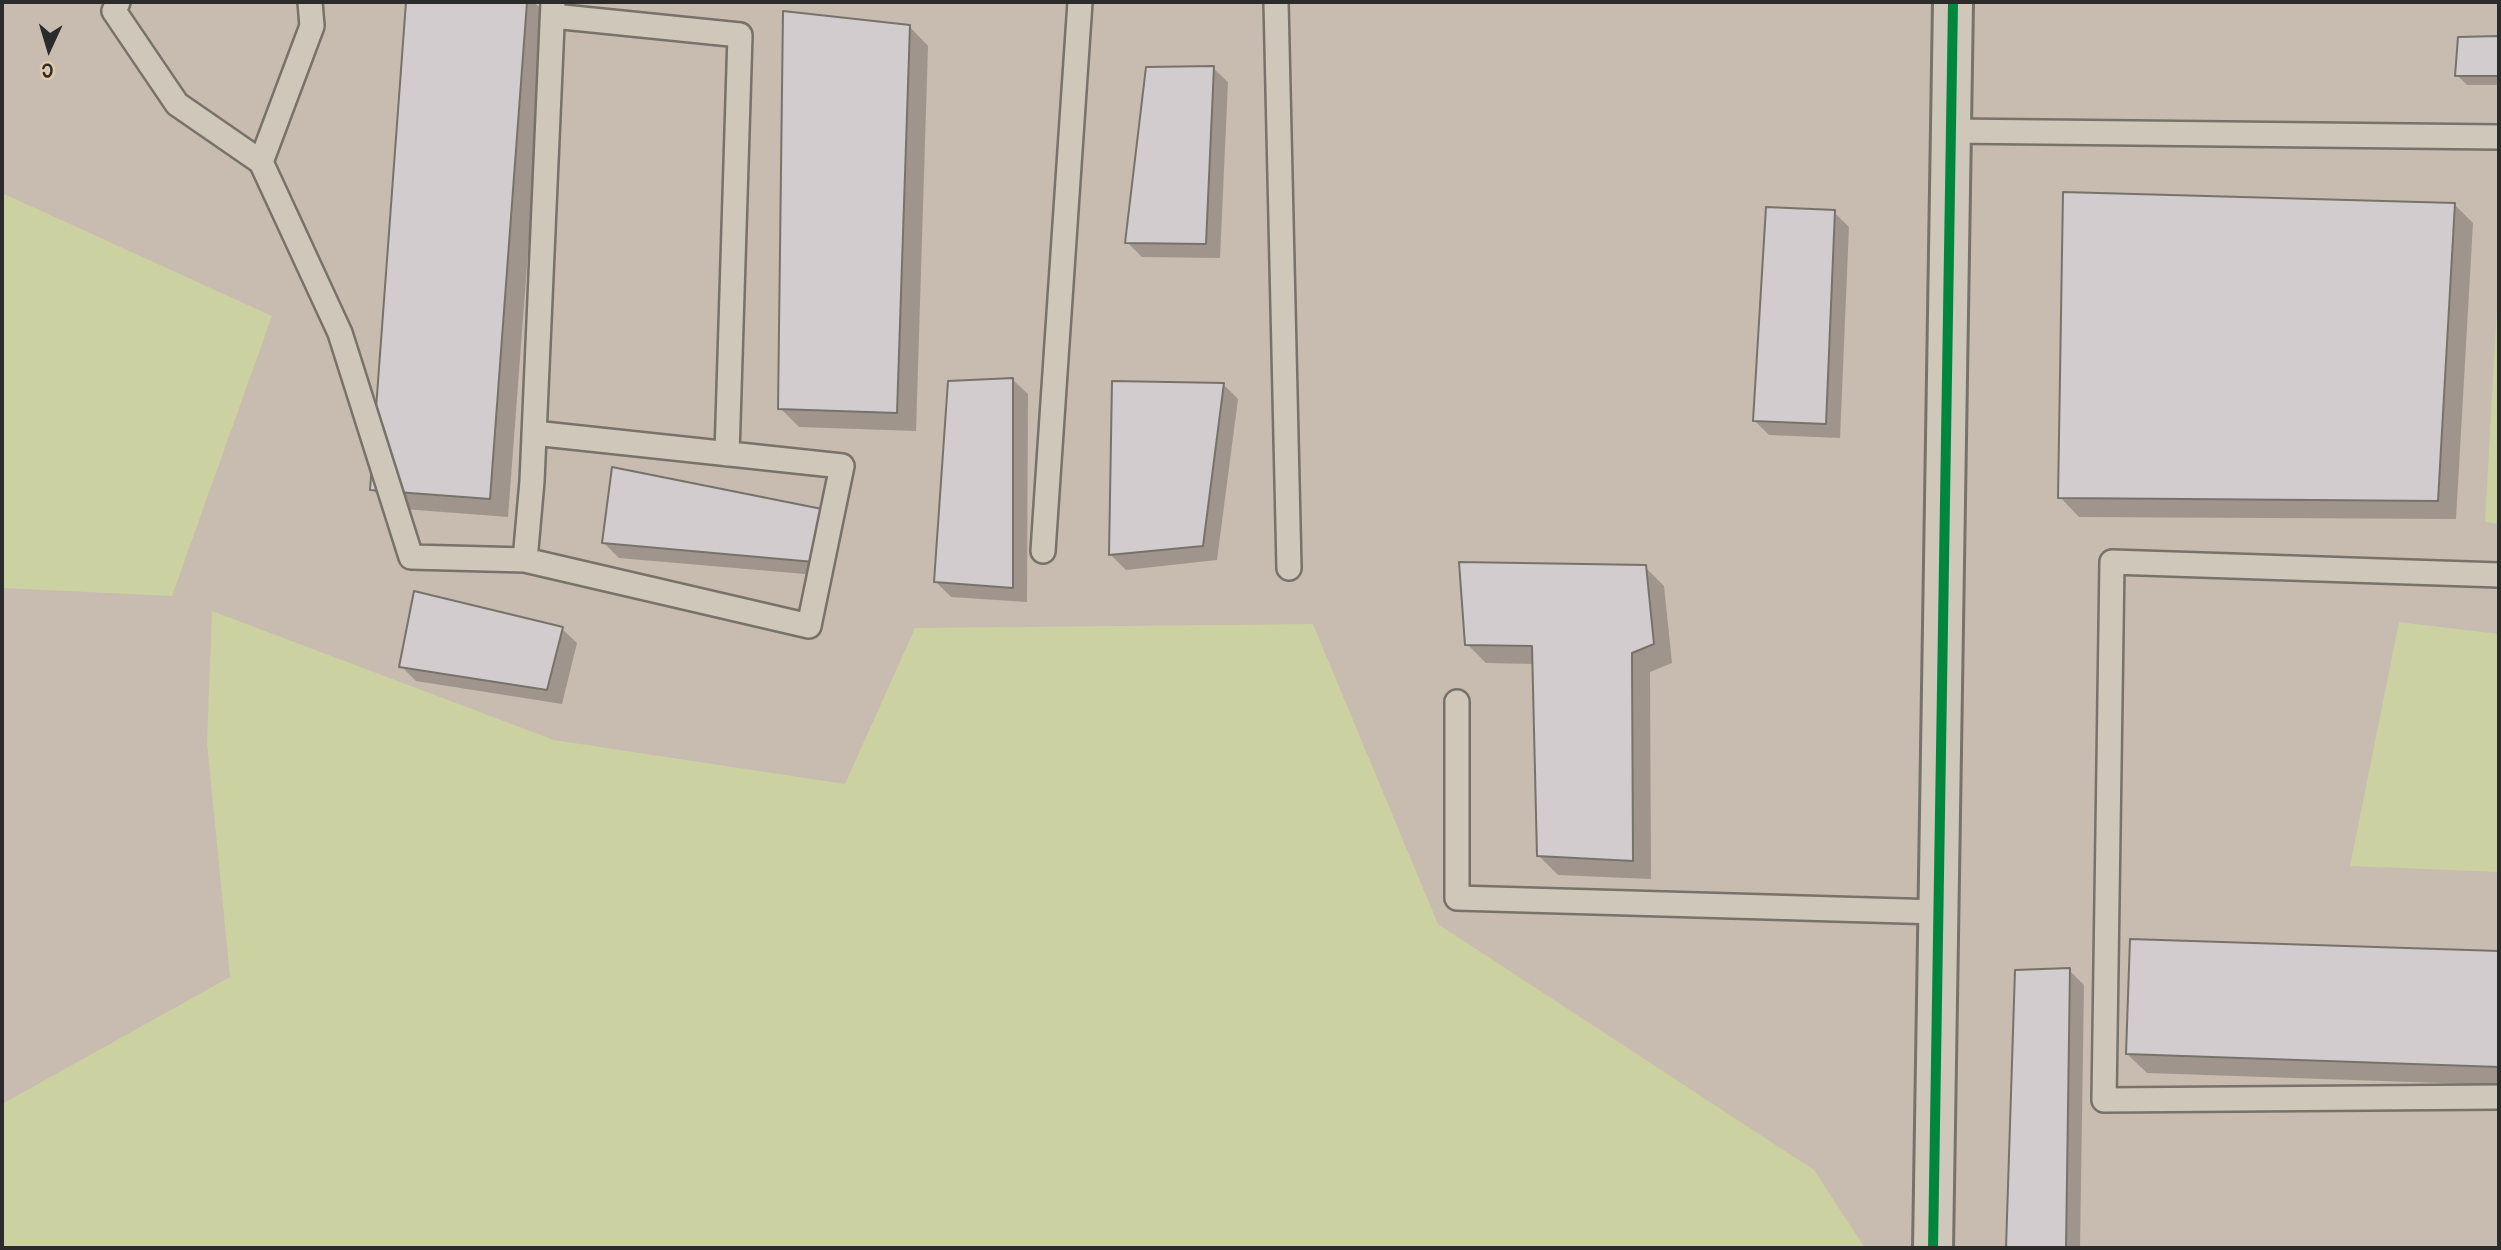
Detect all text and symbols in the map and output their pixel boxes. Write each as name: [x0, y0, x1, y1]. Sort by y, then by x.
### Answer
north arrow: [14, 14, 84, 84]
text: С: [41, 58, 54, 82]

